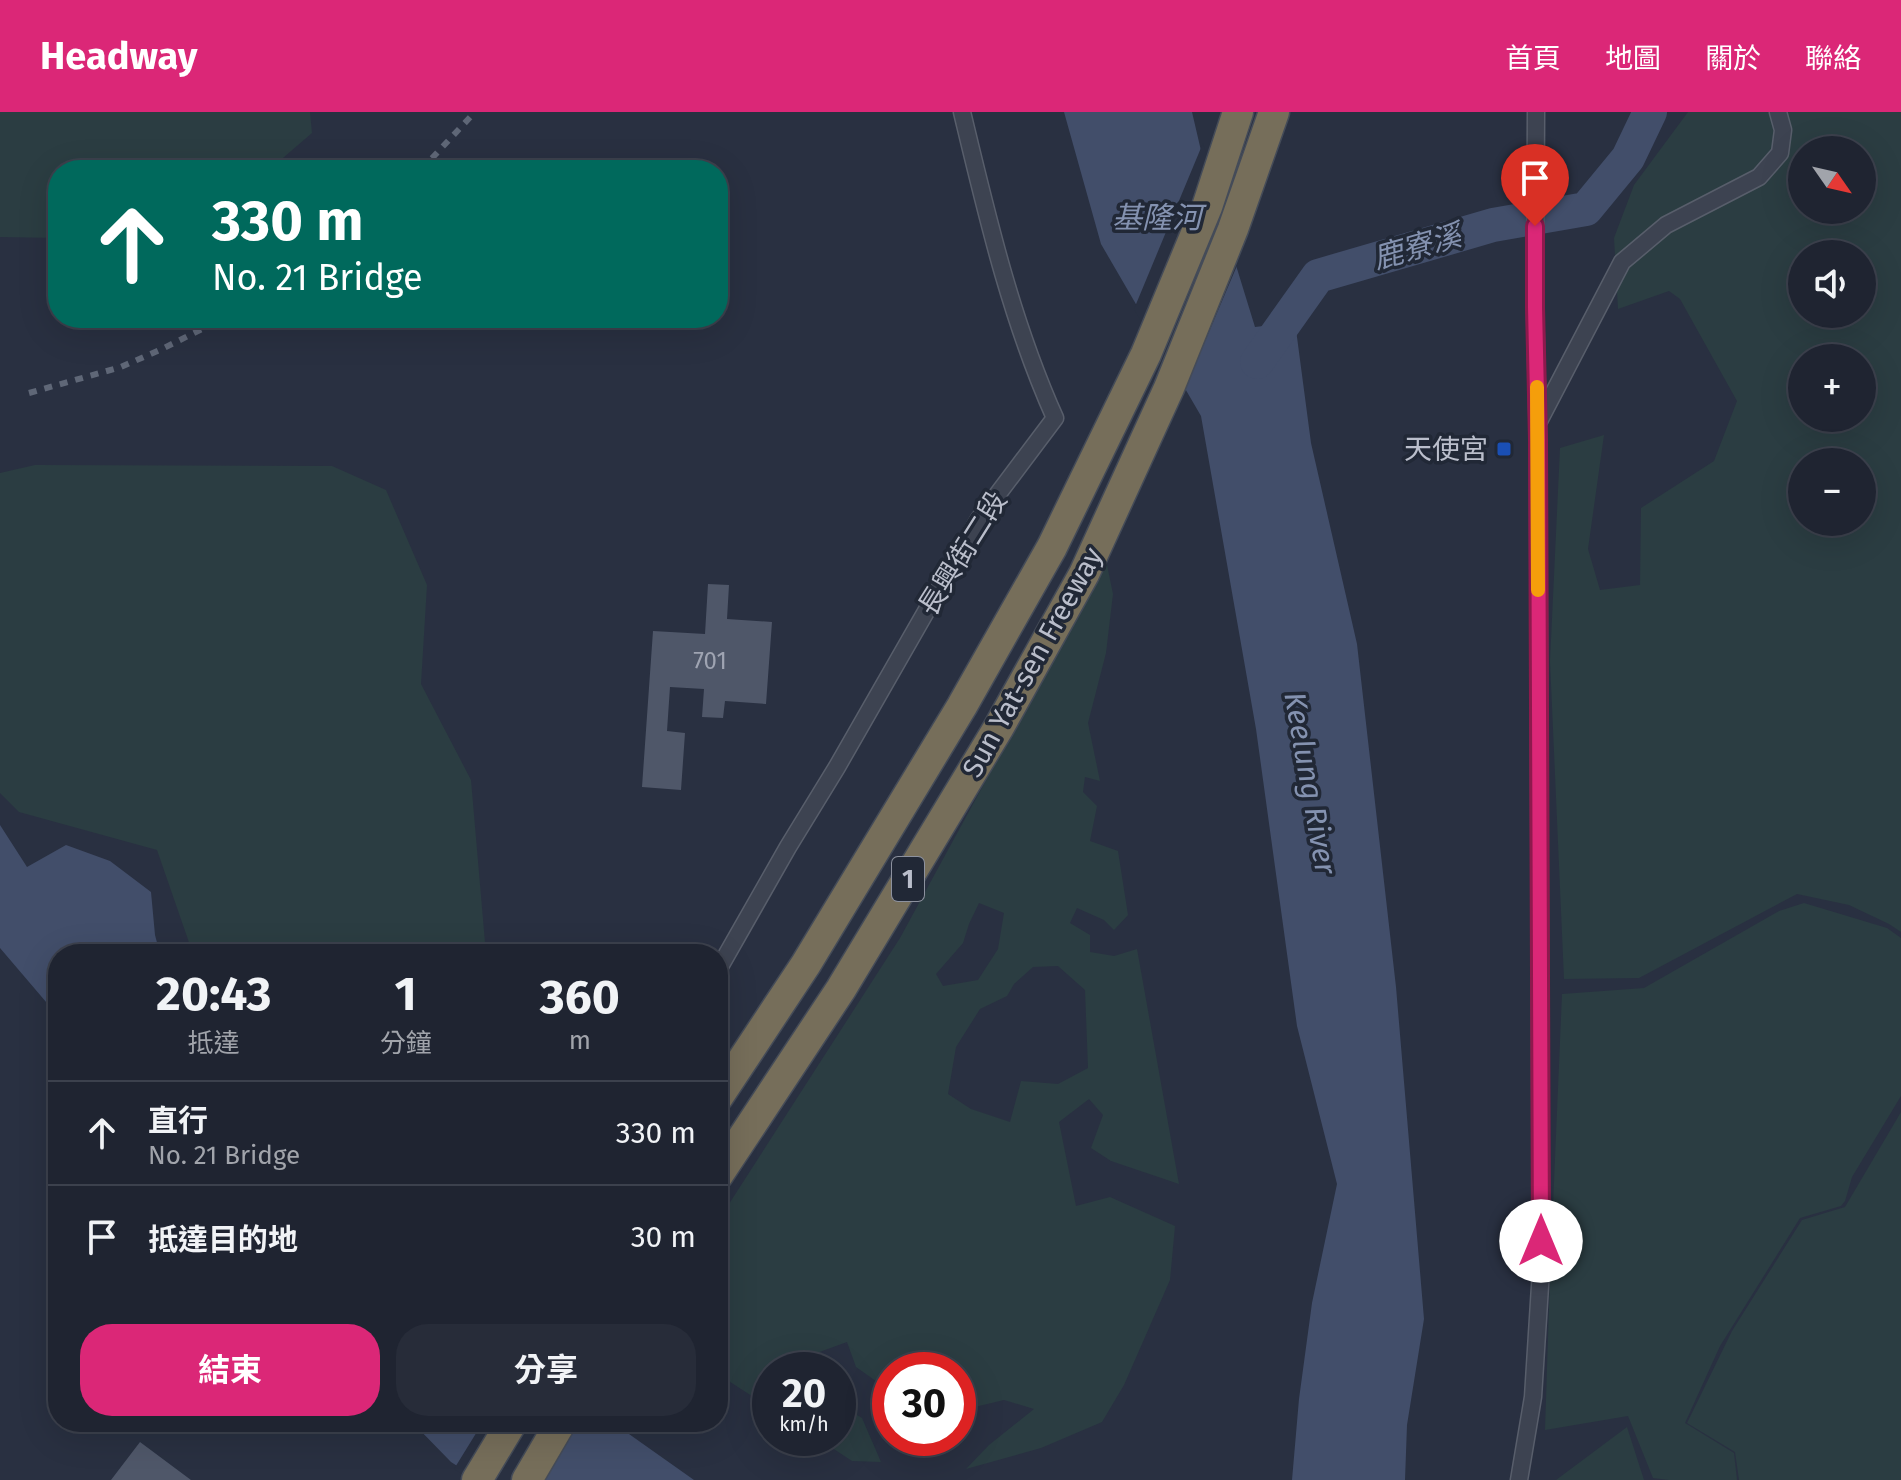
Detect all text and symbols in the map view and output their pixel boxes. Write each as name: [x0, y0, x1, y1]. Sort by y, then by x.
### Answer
text: Headway: [40, 33, 197, 79]
text: 首頁: [1505, 42, 1561, 75]
text: 地圖: [1605, 42, 1661, 75]
text: 關於: [1705, 42, 1761, 75]
text: 聯絡: [1805, 42, 1861, 75]
north arrow: [1788, 136, 1876, 224]
map controls: [1788, 136, 1876, 536]
pin: [1501, 144, 1569, 226]
icon: arrive: [1513, 156, 1557, 200]
text: 330 m: [212, 188, 364, 255]
icon: ahead: [80, 192, 184, 296]
water label: 基隆河: [1112, 200, 1207, 236]
water label: 鹿寮溪: [1369, 216, 1469, 277]
button: sound: [1788, 240, 1876, 328]
text: No. 21 Bridge: [212, 256, 423, 300]
button: +: [1788, 344, 1876, 432]
place label: 天使宮: [1404, 433, 1488, 466]
marker: 天使宮: [1495, 440, 1513, 458]
button: −: [1788, 448, 1876, 536]
street label: 長興街二段: [911, 485, 1014, 621]
street label: Sun Yat-sen Freeway: [956, 541, 1109, 783]
house number: 701: [693, 647, 727, 675]
water label: Keelung River: [1276, 689, 1344, 878]
road number: 1: [892, 857, 924, 901]
text: 20:43: [156, 965, 272, 1023]
text: 1: [395, 965, 417, 1023]
text: 360: [540, 968, 620, 1026]
text: m: [569, 1025, 591, 1056]
text: 抵達: [188, 1028, 240, 1059]
text: 分鐘: [380, 1028, 432, 1059]
text: 直行: [148, 1103, 208, 1139]
icon: ahead: [80, 1111, 124, 1155]
text: 330 m: [616, 1115, 696, 1151]
text: No. 21 Bridge: [148, 1140, 300, 1171]
position arrow: [1499, 1199, 1583, 1283]
icon: arrive: [80, 1215, 124, 1259]
text: 30 m: [631, 1219, 696, 1255]
text: 抵達目的地: [148, 1222, 298, 1258]
button: 結束: [80, 1324, 380, 1416]
button: 分享: [396, 1324, 696, 1416]
speed limit sign: 30: [872, 1352, 976, 1456]
text: 20: [782, 1370, 826, 1418]
text: km/h: [779, 1412, 829, 1436]

